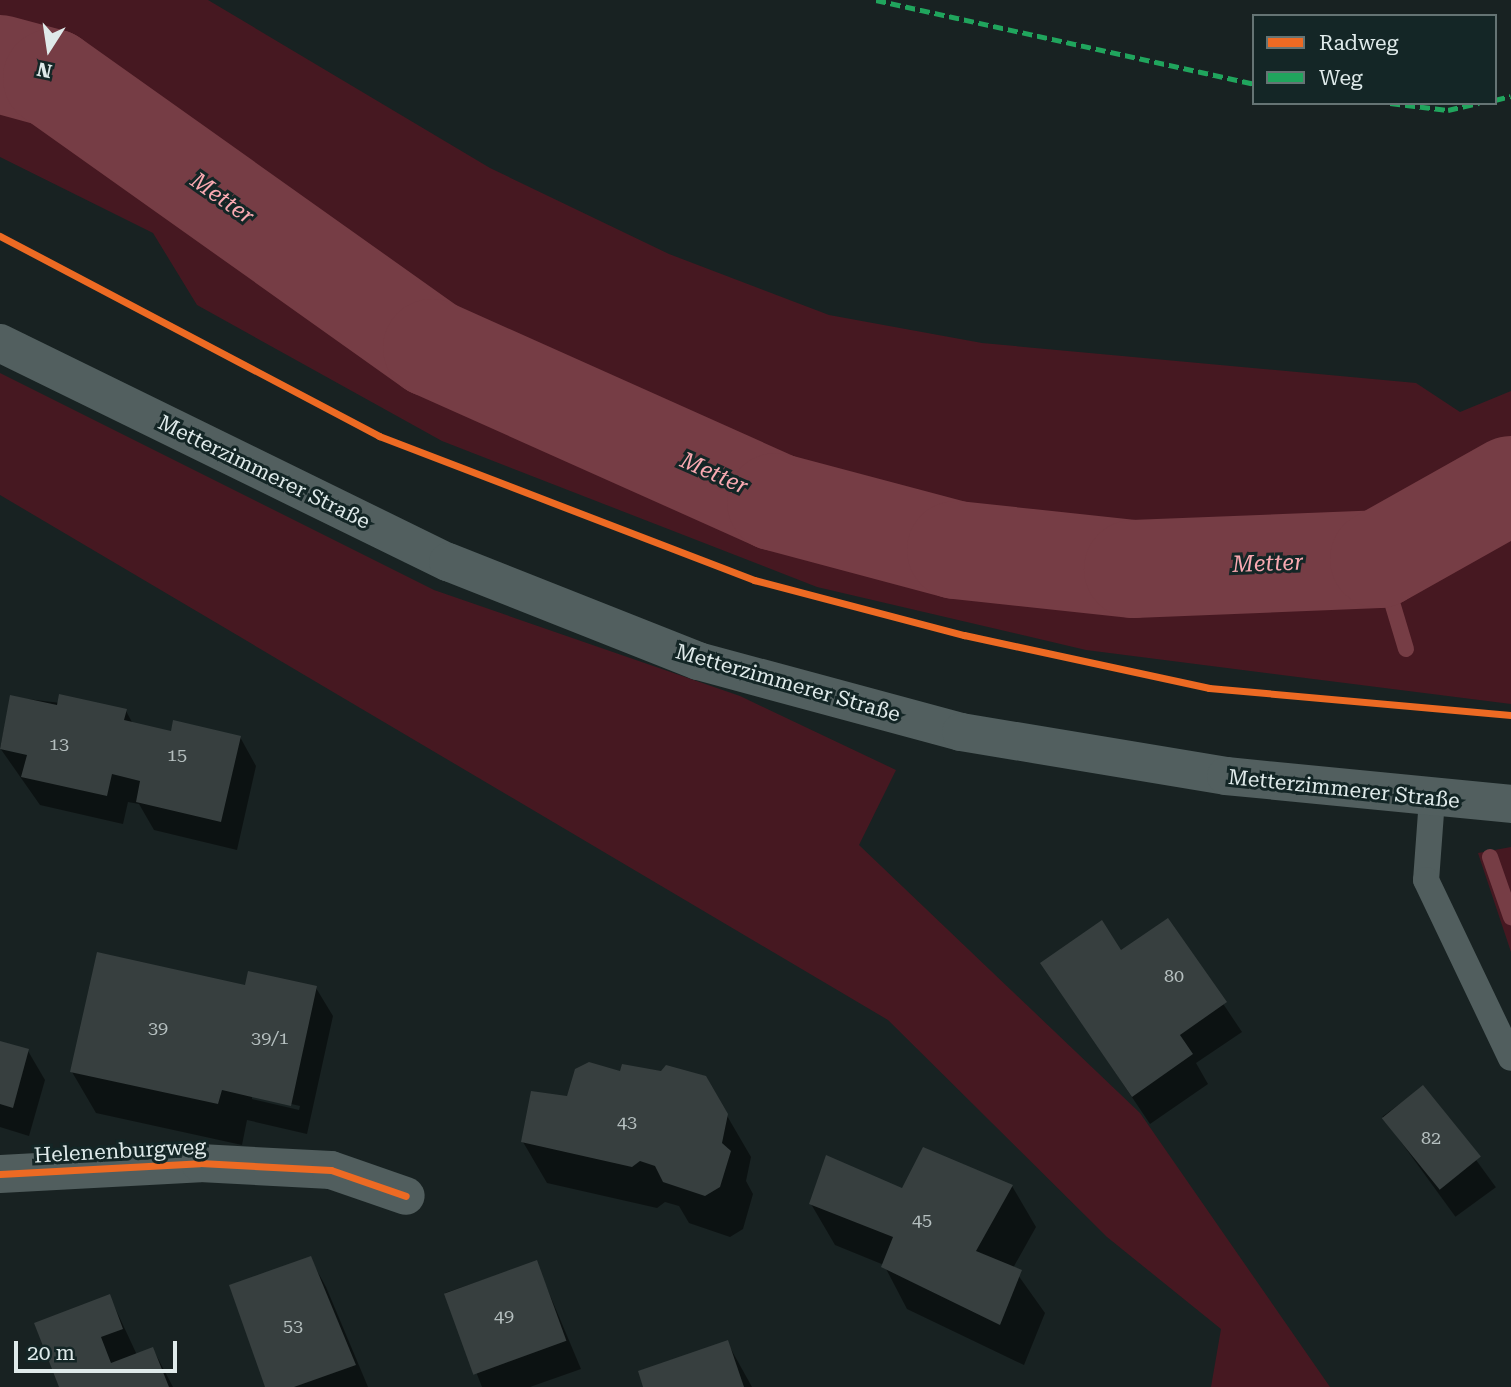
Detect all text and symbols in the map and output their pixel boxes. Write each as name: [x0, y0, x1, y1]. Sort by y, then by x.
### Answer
north arrow: [14, 14, 84, 84]
legend: [1252, 14, 1497, 105]
text: Radweg: [1319, 31, 1398, 55]
text: N: [35, 57, 54, 83]
text: Weg: [1319, 66, 1363, 90]
water label: Metter: [185, 167, 259, 231]
street label: Metterzimmerer Straße: [154, 410, 374, 534]
water label: Metter: [676, 447, 752, 501]
water label: Metter: [1232, 549, 1304, 579]
street label: Metterzimmerer Straße: [673, 639, 903, 727]
house number: 13: [49, 733, 69, 755]
house number: 15: [167, 744, 187, 766]
street label: Metterzimmerer Straße: [1227, 764, 1461, 814]
house number: 80: [1164, 965, 1184, 987]
house number: 39: [148, 1017, 168, 1039]
house number: 39/1: [251, 1027, 289, 1049]
house number: 43: [617, 1111, 637, 1133]
house number: 82: [1421, 1127, 1441, 1149]
street label: Helenenburgweg: [33, 1134, 207, 1168]
house number: 45: [912, 1209, 932, 1231]
house number: 49: [494, 1305, 514, 1327]
house number: 53: [283, 1315, 303, 1337]
scale bar: [18, 1328, 180, 1372]
text: 20 m: [27, 1341, 75, 1365]

